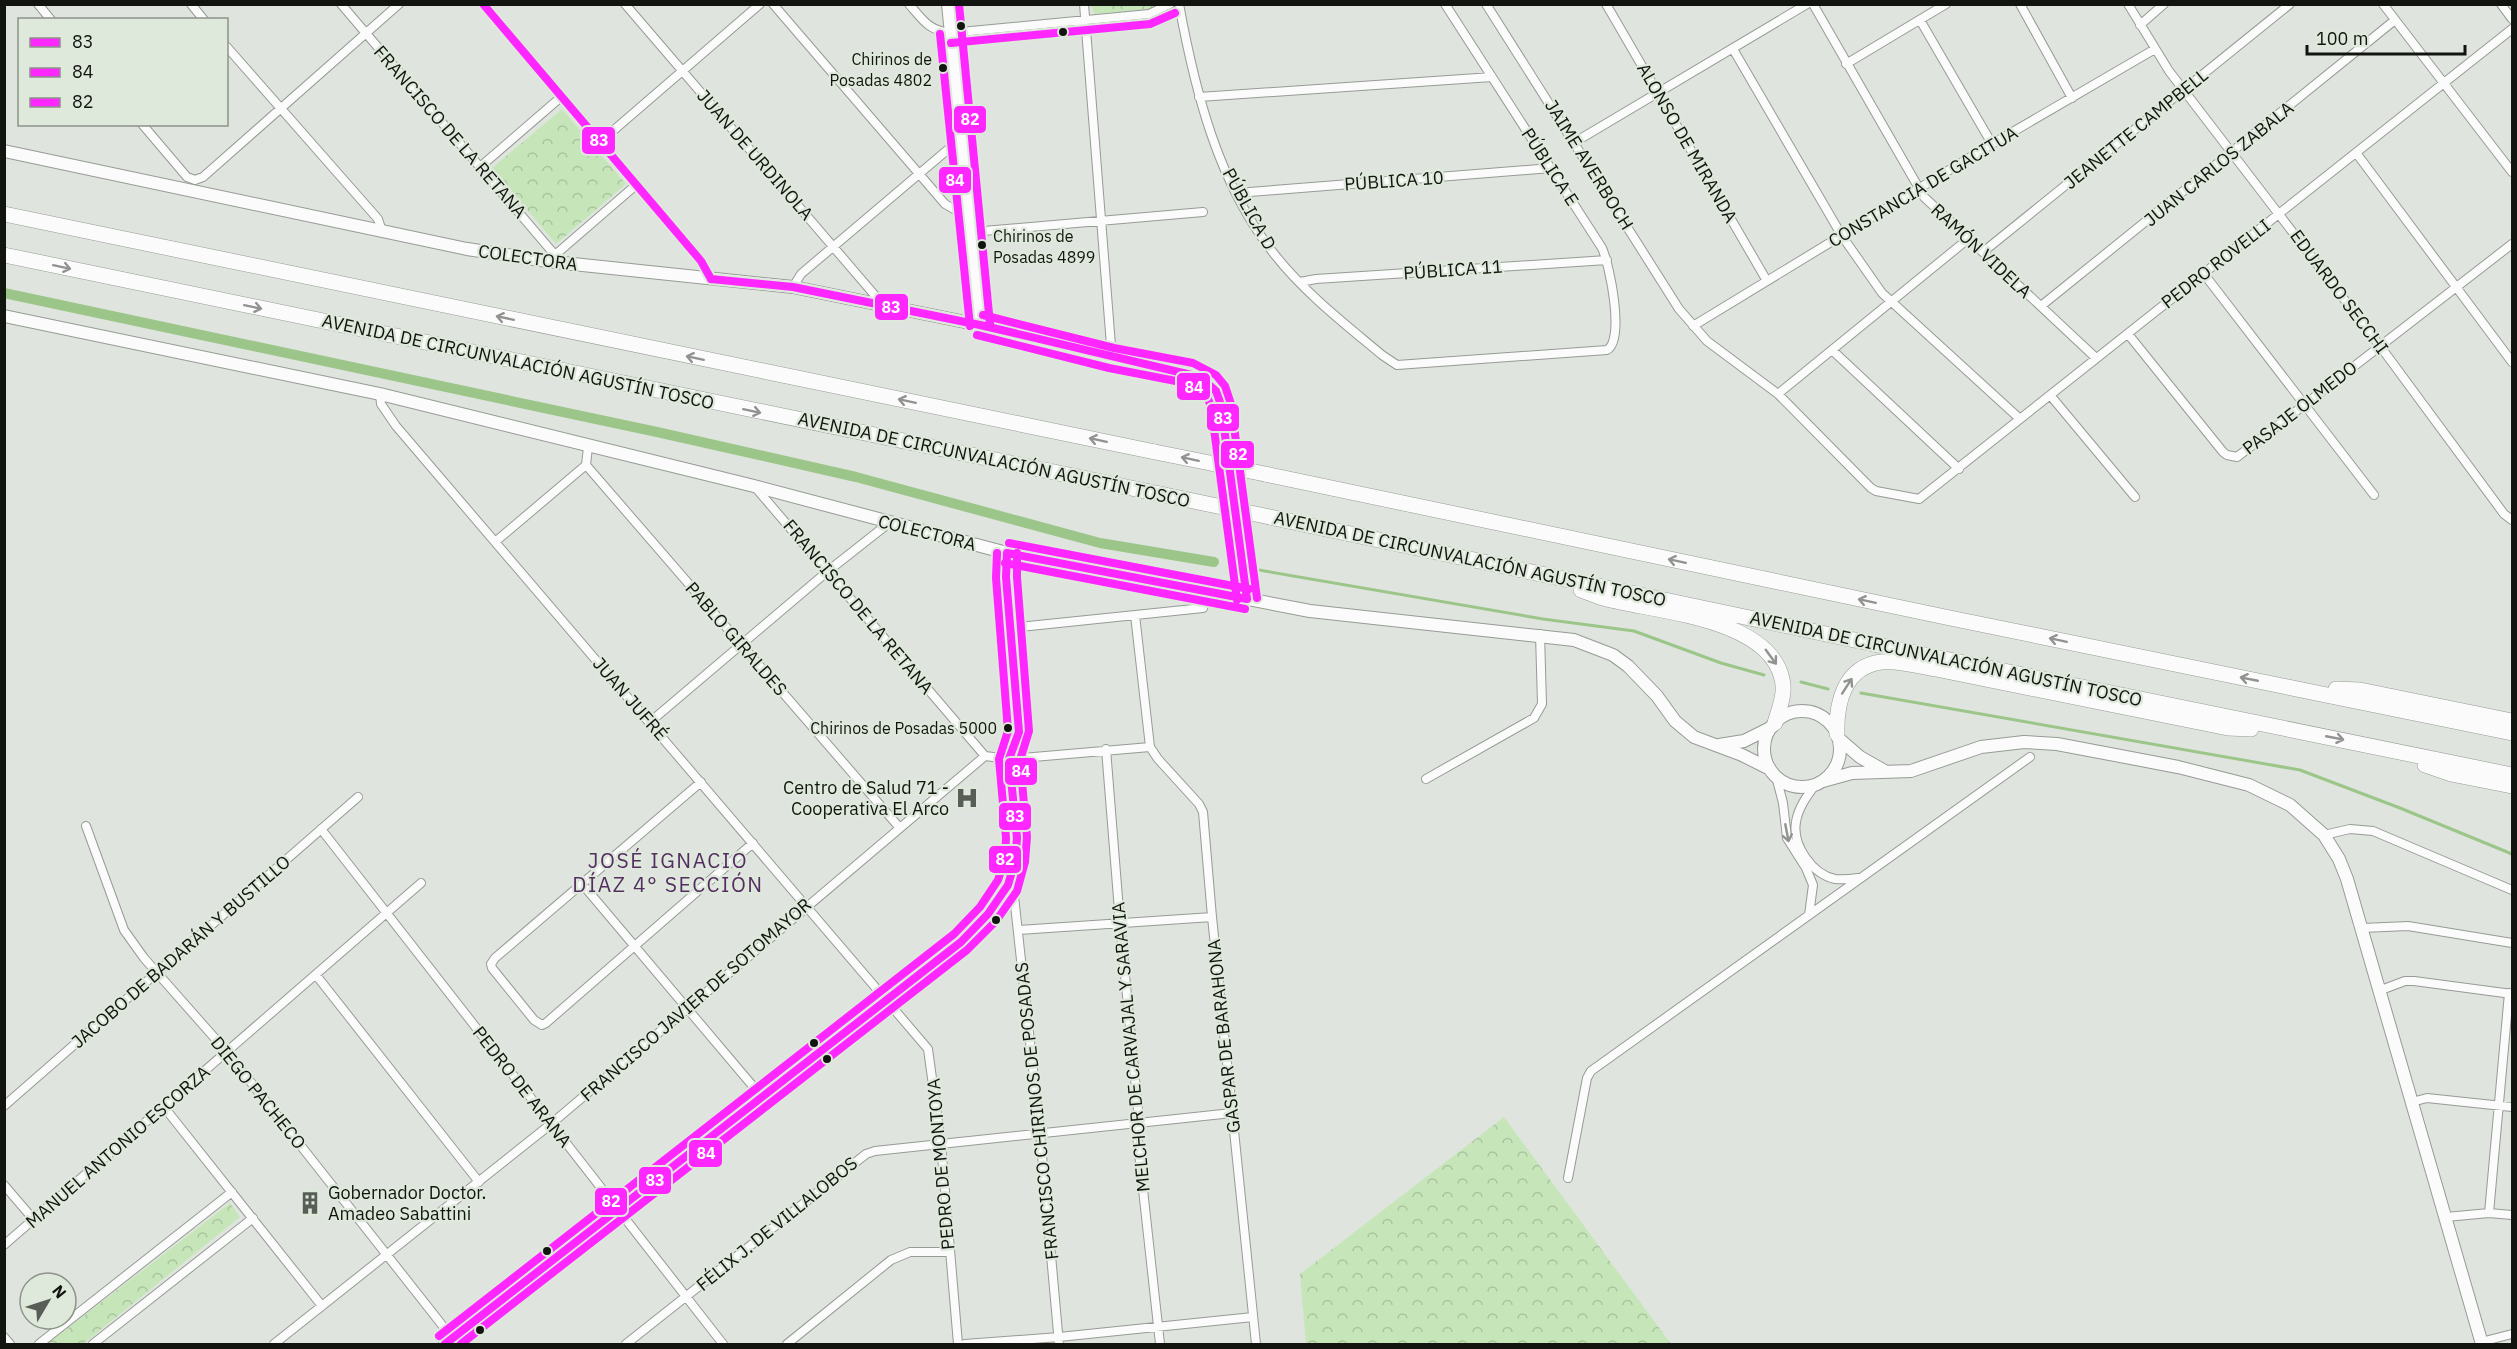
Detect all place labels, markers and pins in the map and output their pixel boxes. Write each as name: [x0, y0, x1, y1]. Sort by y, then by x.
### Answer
unlabelled marker: [955, 20, 967, 32]
unlabelled marker: [1057, 26, 1069, 38]
place label: Chirinos de Posadas 4802: [830, 49, 932, 90]
marker: Chirinos de Posadas 4802: [937, 62, 949, 74]
place label: Chirinos de Posadas 4899: [993, 226, 1095, 267]
marker: Chirinos de Posadas 4899: [976, 239, 988, 251]
place label: Chirinos de Posadas 5000: [810, 718, 997, 738]
marker: Chirinos de Posadas 5000: [1002, 722, 1014, 734]
place label: Centro de Salud 71 - Cooperativa El Arco: [783, 776, 949, 820]
hospital icon: Centro de Salud 71 - Cooperativa El Arco: [954, 785, 980, 811]
unlabelled marker: [990, 914, 1002, 926]
unlabelled marker: [808, 1037, 820, 1049]
unlabelled marker: [821, 1053, 833, 1065]
place label: Gobernador Doctor. Amadeo Sabattini: [328, 1181, 486, 1225]
building icon: Gobernador Doctor. Amadeo Sabattini: [297, 1190, 323, 1216]
unlabelled marker: [541, 1245, 553, 1257]
unlabelled marker: [474, 1324, 486, 1336]

